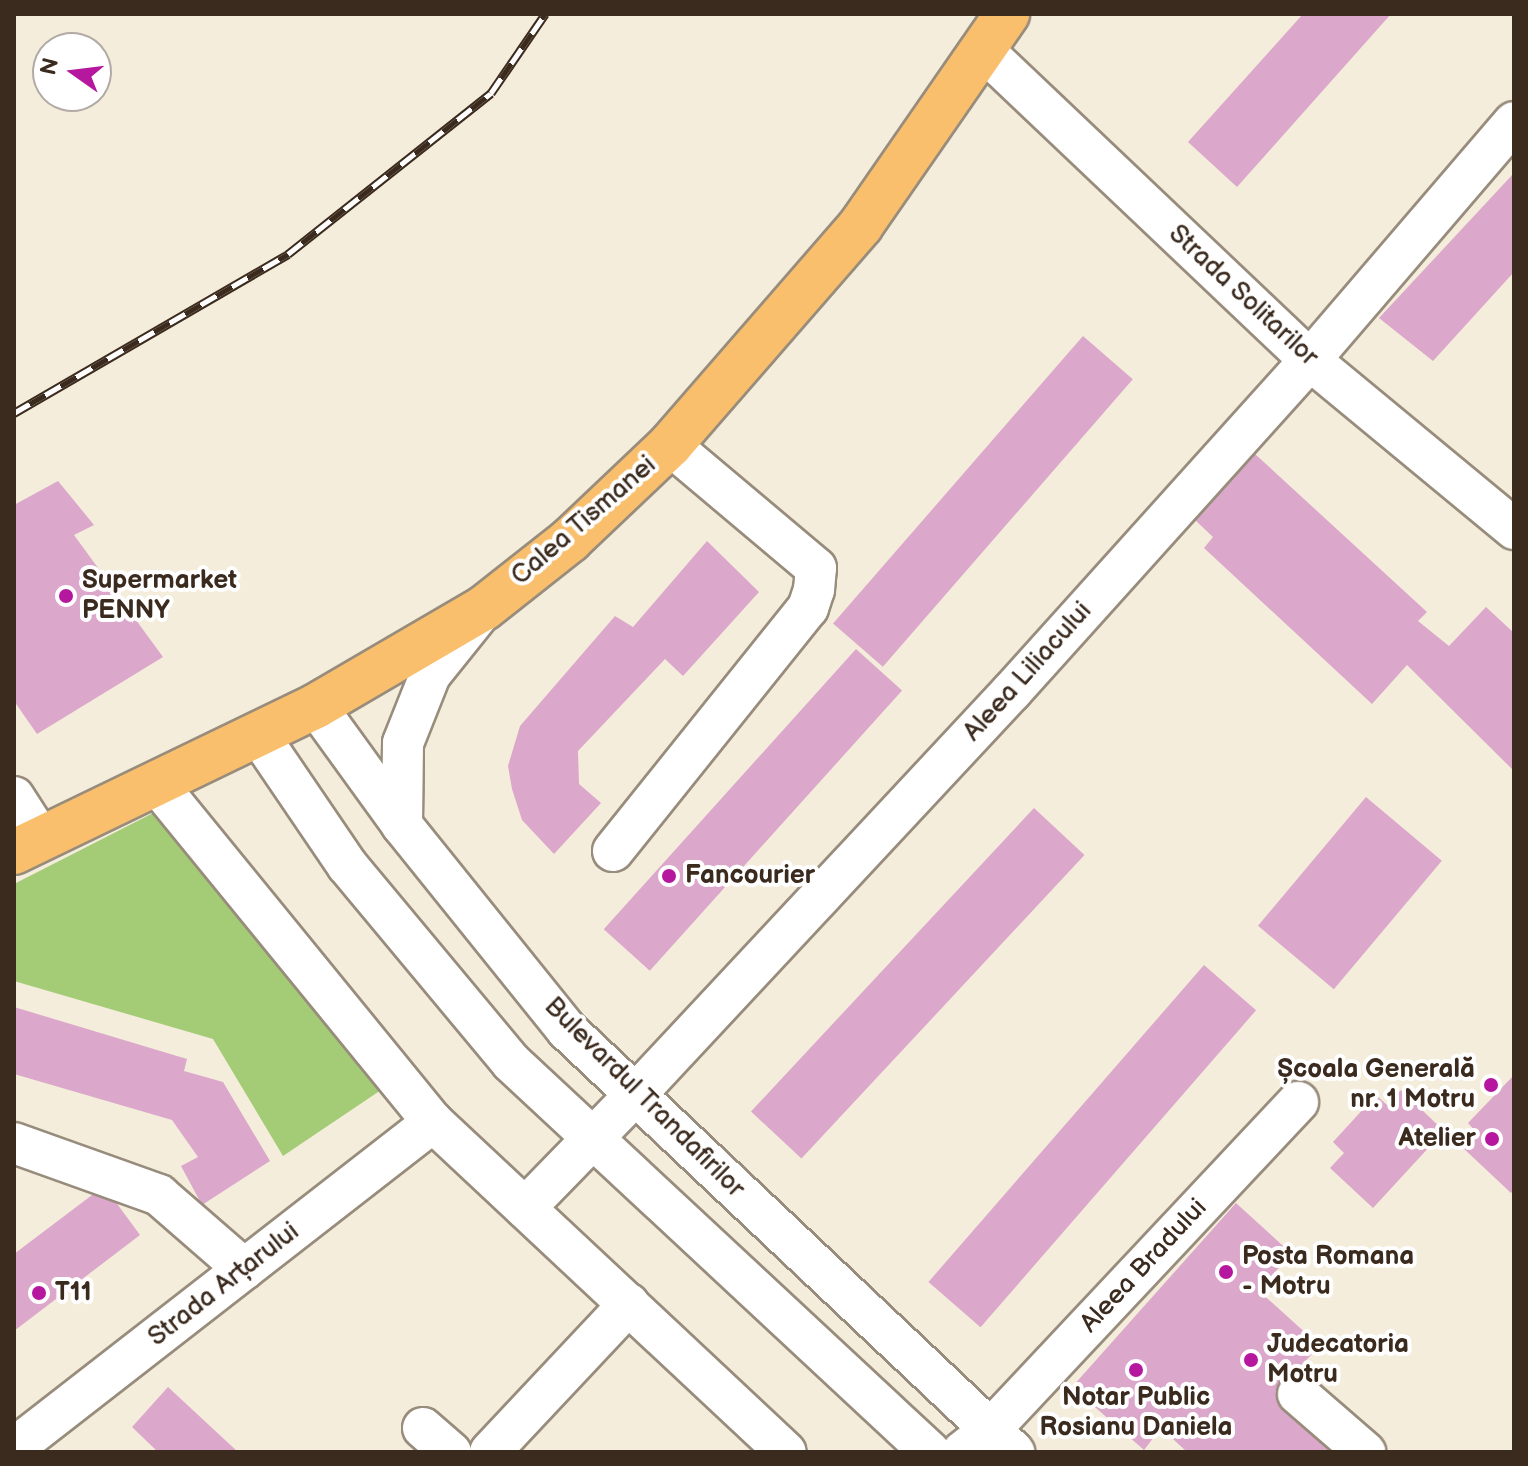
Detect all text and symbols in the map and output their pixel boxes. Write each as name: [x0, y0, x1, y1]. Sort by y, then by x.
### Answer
north arrow: [32, 32, 112, 112]
text: N: [35, 55, 65, 78]
street label: Strada Solitarilor: [1162, 219, 1324, 373]
street label: Calea Tismanei: [505, 450, 663, 592]
place label: Supermarket PENNY: [82, 565, 237, 626]
marker: Supermarket PENNY: [57, 587, 75, 605]
street label: Aleea Liliacului: [957, 596, 1099, 748]
place label: Fancourier: [685, 860, 815, 892]
marker: Fancourier: [660, 867, 678, 885]
street label: Bulevardul Trandafirilor: [537, 991, 751, 1205]
place label: Școala Generală nr. 1 Motru: [1277, 1054, 1475, 1116]
marker: Școala Generală nr. 1 Motru: [1482, 1076, 1500, 1094]
place label: Atelier: [1398, 1123, 1476, 1155]
marker: Atelier: [1483, 1130, 1501, 1148]
street label: Aleea Bradului: [1074, 1193, 1214, 1339]
street label: Strada Arțarului: [142, 1217, 306, 1353]
place label: Posta Romana - Motru: [1242, 1241, 1414, 1302]
marker: Posta Romana - Motru: [1217, 1263, 1235, 1281]
place label: T11: [55, 1277, 92, 1309]
marker: T11: [30, 1284, 48, 1302]
place label: Judecatoria Motru: [1267, 1329, 1409, 1390]
marker: Judecatoria Motru: [1242, 1351, 1260, 1369]
marker: Notar Public Rosianu Daniela: [1127, 1361, 1145, 1379]
place label: Notar Public Rosianu Daniela: [1039, 1382, 1233, 1444]

